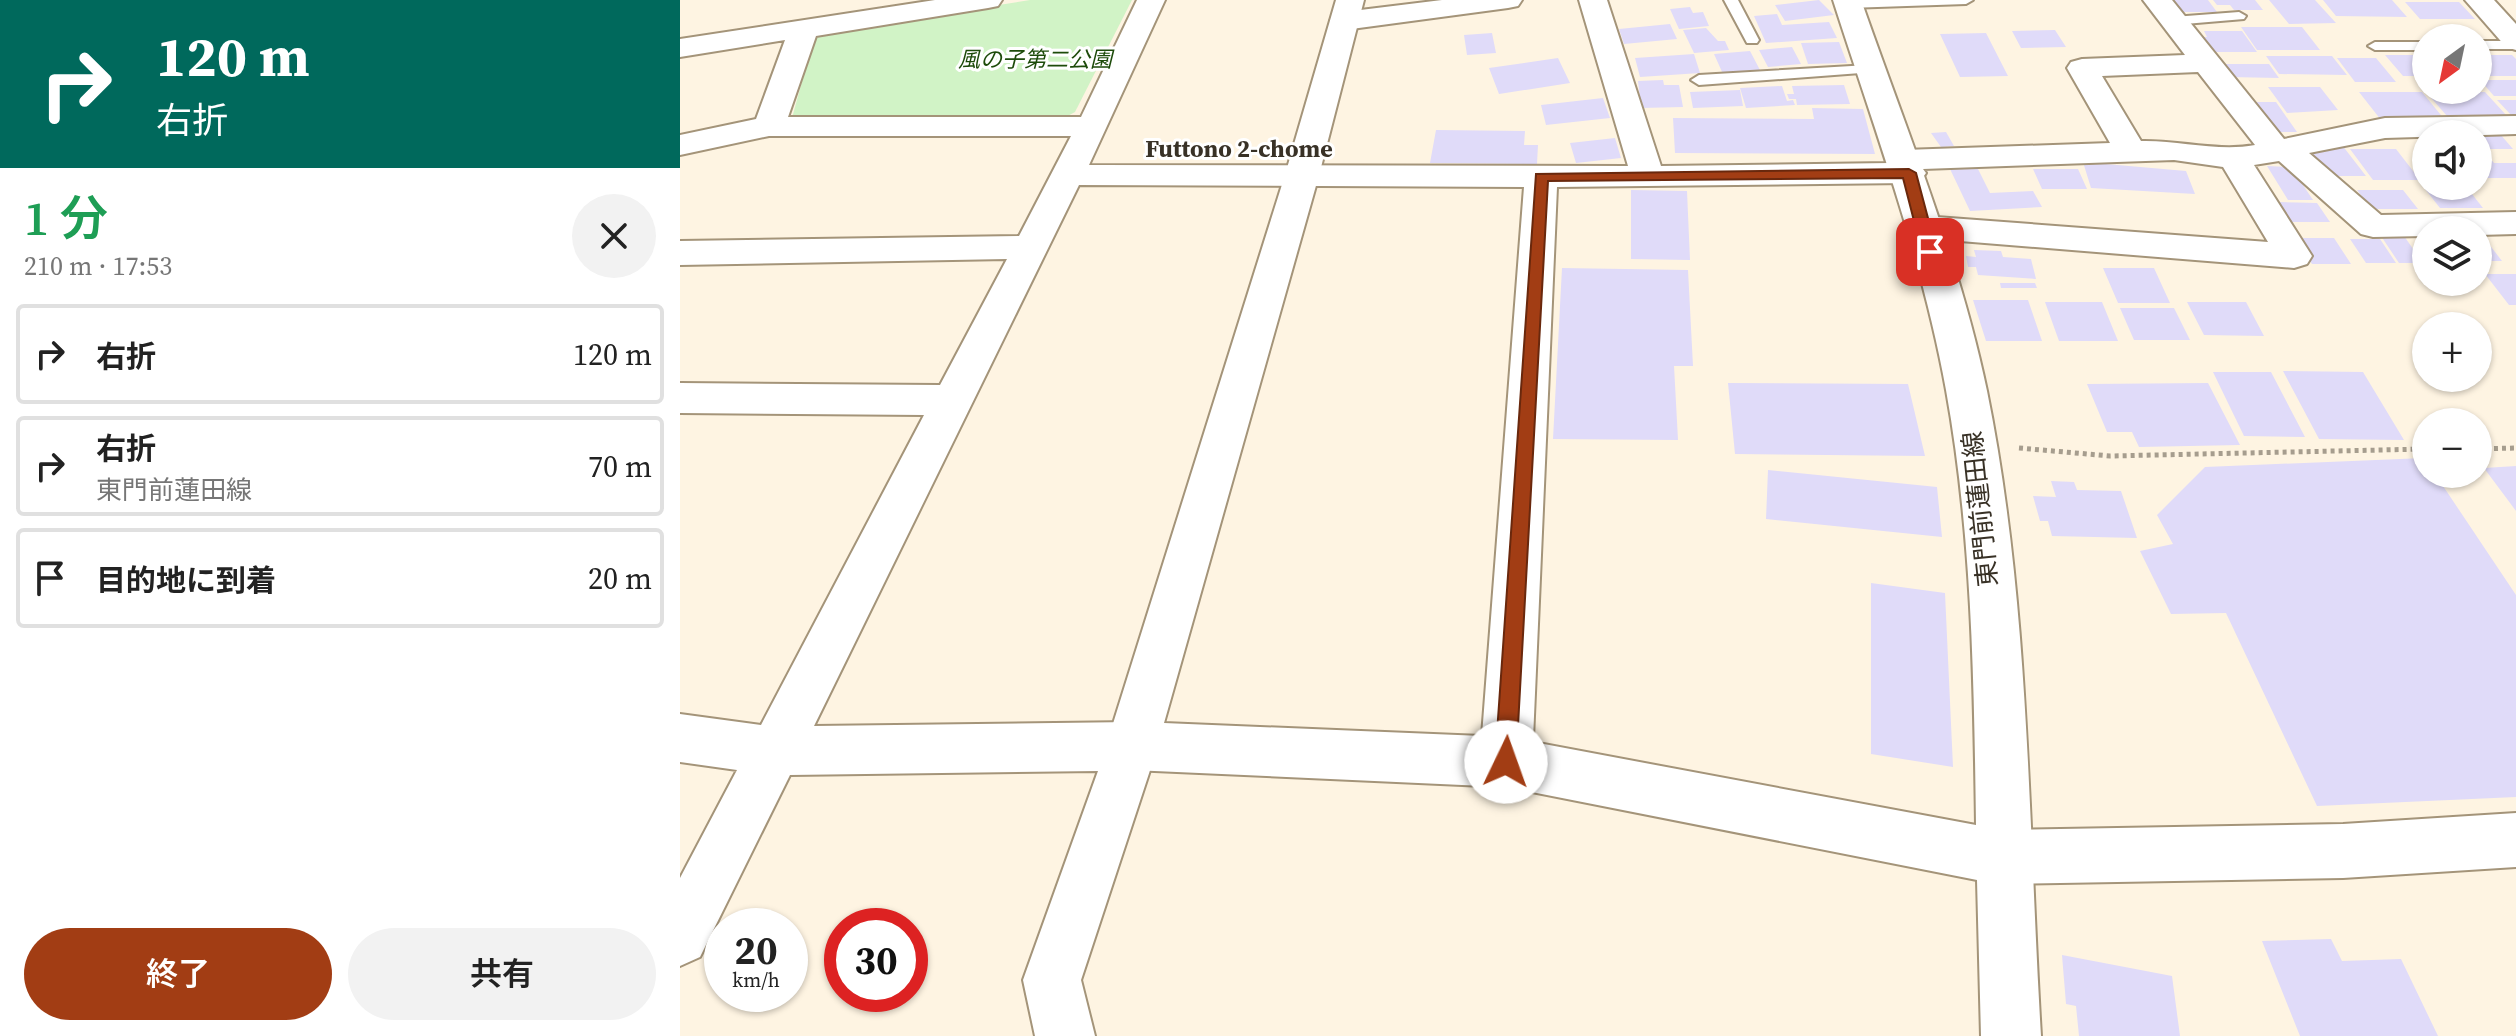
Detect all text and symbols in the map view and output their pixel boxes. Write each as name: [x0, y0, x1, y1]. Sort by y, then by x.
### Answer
text: 120 m: [156, 18, 310, 95]
north arrow: [2412, 24, 2492, 104]
map controls: [2412, 24, 2492, 488]
icon: right: [24, 32, 128, 136]
park label: 風の子第二公園: [958, 44, 1115, 74]
text: 右折: [156, 96, 228, 145]
button: sound: [2412, 120, 2492, 200]
district label: Futtono 2-chome: [1145, 132, 1333, 165]
text: 1 分: [24, 185, 108, 251]
button: close: [572, 194, 656, 278]
button: layers: [2412, 216, 2492, 296]
pin: [1896, 218, 1964, 286]
icon: arrive: [1908, 230, 1952, 274]
text: 210 m · 17:53: [24, 248, 172, 284]
button: +: [2412, 312, 2492, 392]
icon: right: [28, 332, 72, 376]
text: 120 m: [573, 334, 652, 375]
text: 右折: [96, 336, 156, 377]
button: −: [2412, 408, 2492, 488]
text: 右折: [96, 428, 156, 469]
street label: 東門前蓮田線: [1954, 430, 2006, 588]
icon: right: [28, 444, 72, 488]
text: 70 m: [588, 446, 652, 487]
text: 東門前蓮田線: [96, 472, 252, 508]
icon: arrive: [28, 556, 72, 600]
text: 20 m: [588, 558, 652, 599]
text: 目的地に到着: [96, 560, 276, 601]
position arrow: [1464, 720, 1548, 804]
speed limit sign: 30: [824, 908, 928, 1012]
text: 20: [734, 923, 778, 977]
button: 終了: [24, 928, 332, 1020]
button: 共有: [348, 928, 656, 1020]
text: km/h: [732, 966, 780, 994]

